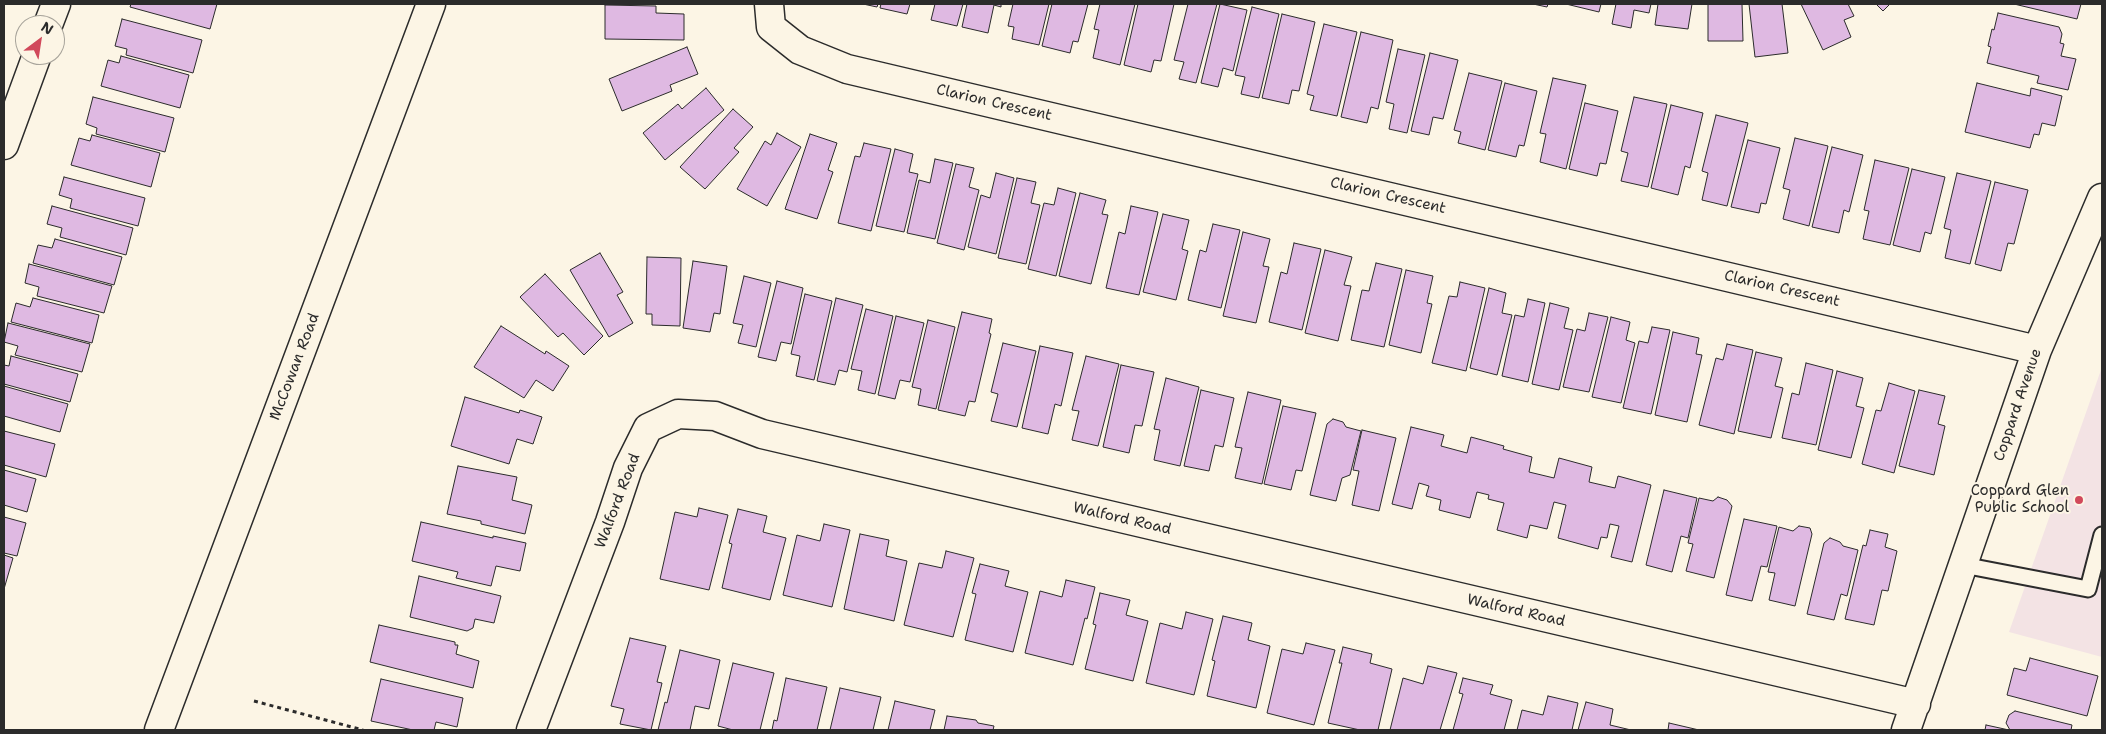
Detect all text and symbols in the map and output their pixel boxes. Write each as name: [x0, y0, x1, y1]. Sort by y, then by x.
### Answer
north arrow: [15, 15, 65, 65]
text: N: [38, 17, 57, 39]
street label: Clarion Crescent: [934, 81, 1054, 125]
street label: Clarion Crescent: [1328, 174, 1448, 218]
street label: Clarion Crescent: [1722, 267, 1842, 311]
street label: McCowan Road: [266, 311, 324, 423]
street label: Coppard Avenue: [1990, 346, 2046, 464]
street label: Walford Road: [592, 451, 644, 551]
place label: Coppard Glen Public School: [1971, 482, 2069, 517]
marker: Coppard Glen Public School: [2073, 494, 2085, 506]
street label: Walford Road: [1071, 499, 1173, 539]
street label: Walford Road: [1465, 591, 1567, 631]

